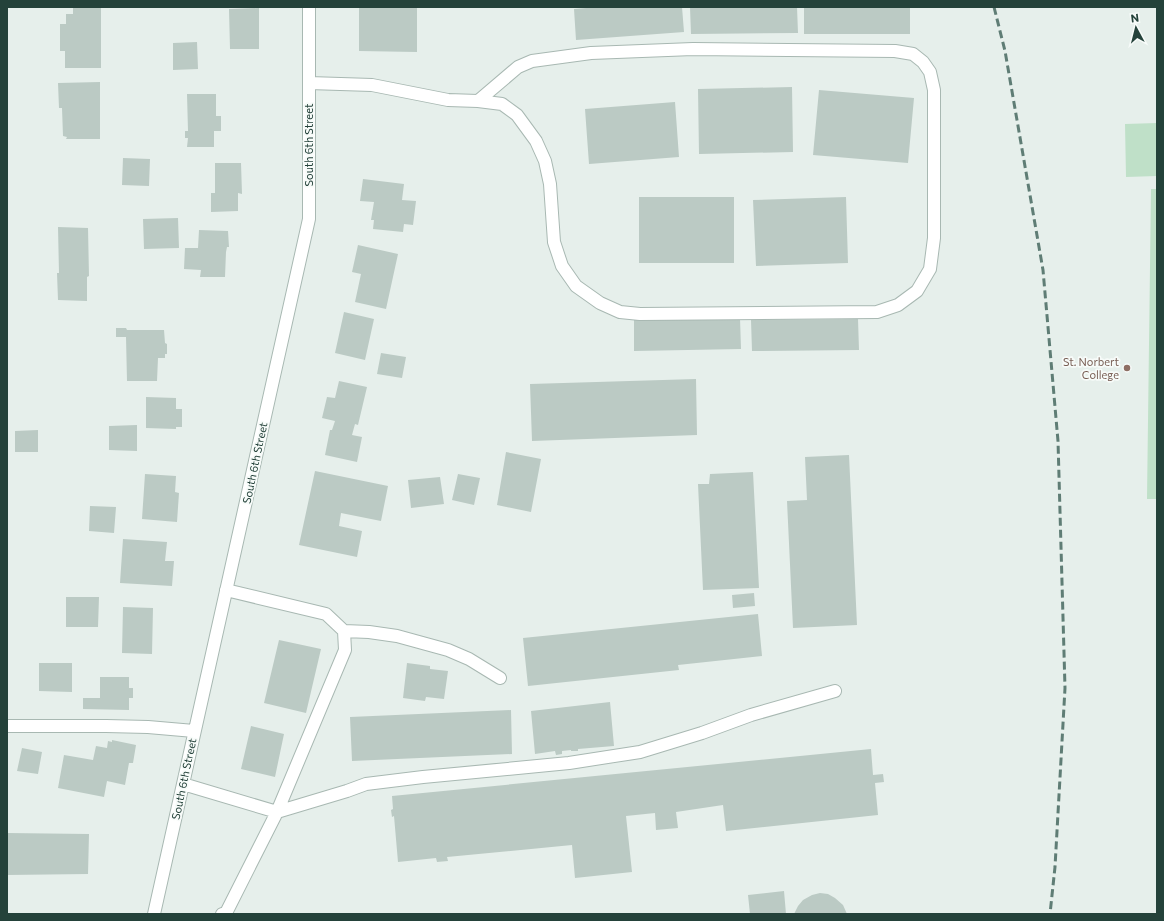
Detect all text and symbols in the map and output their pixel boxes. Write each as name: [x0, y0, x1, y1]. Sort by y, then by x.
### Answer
north arrow: [1116, 8, 1156, 48]
text: N: [1130, 11, 1140, 25]
street label: South 6th Street: [302, 103, 315, 186]
place label: St. Norbert College: [1063, 355, 1119, 381]
marker: St. Norbert College: [1122, 363, 1132, 373]
street label: South 6th Street: [240, 421, 270, 505]
street label: South 6th Street: [169, 737, 199, 821]

